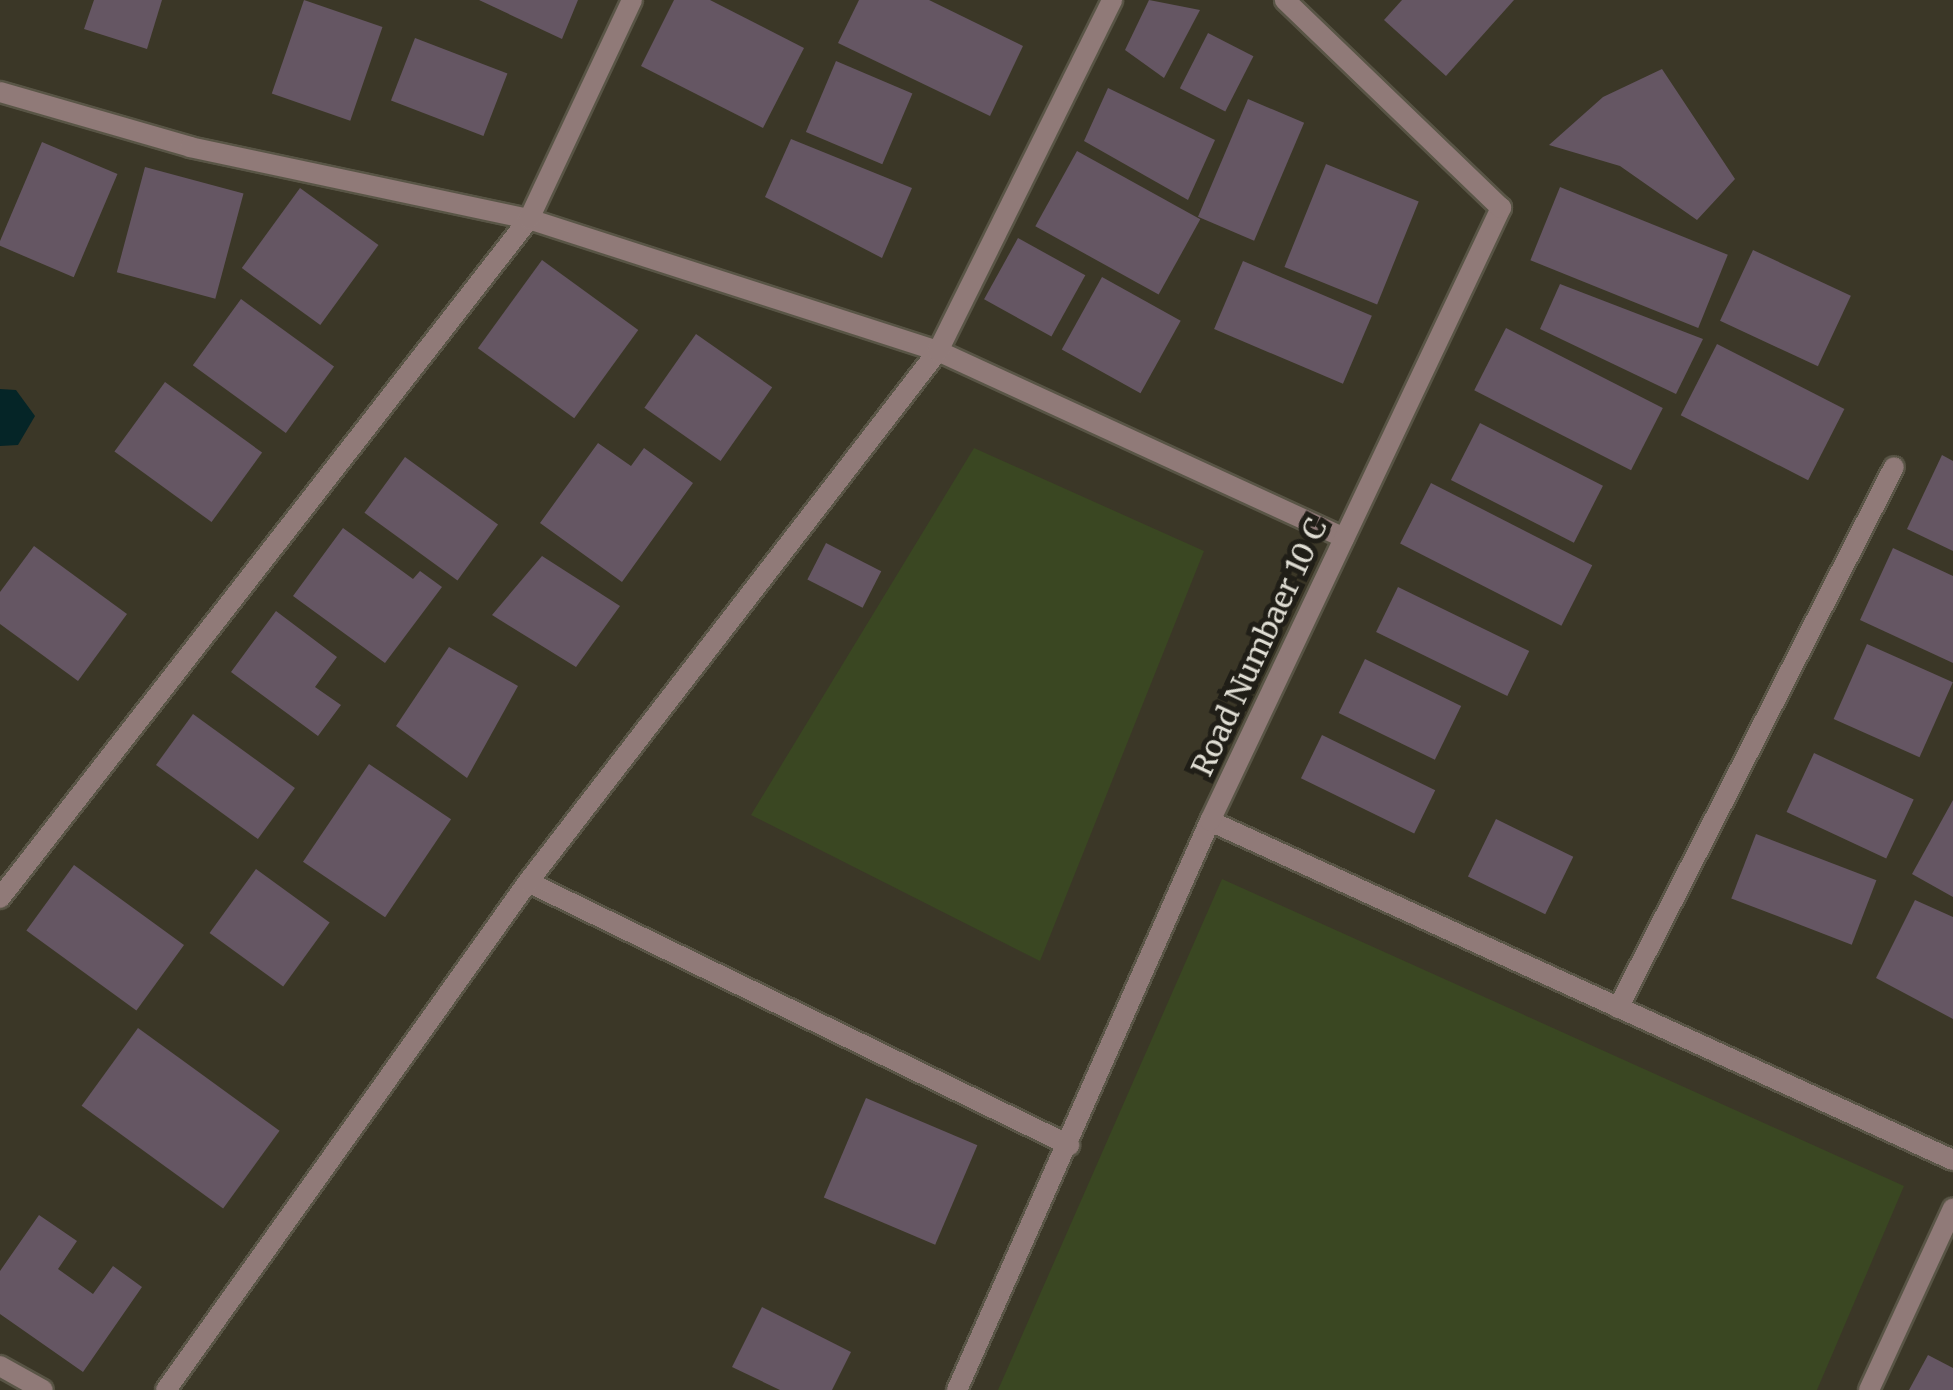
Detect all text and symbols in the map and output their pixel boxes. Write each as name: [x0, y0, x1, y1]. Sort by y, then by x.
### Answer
street label: Road Numbaer 10 C: [1184, 513, 1334, 781]

